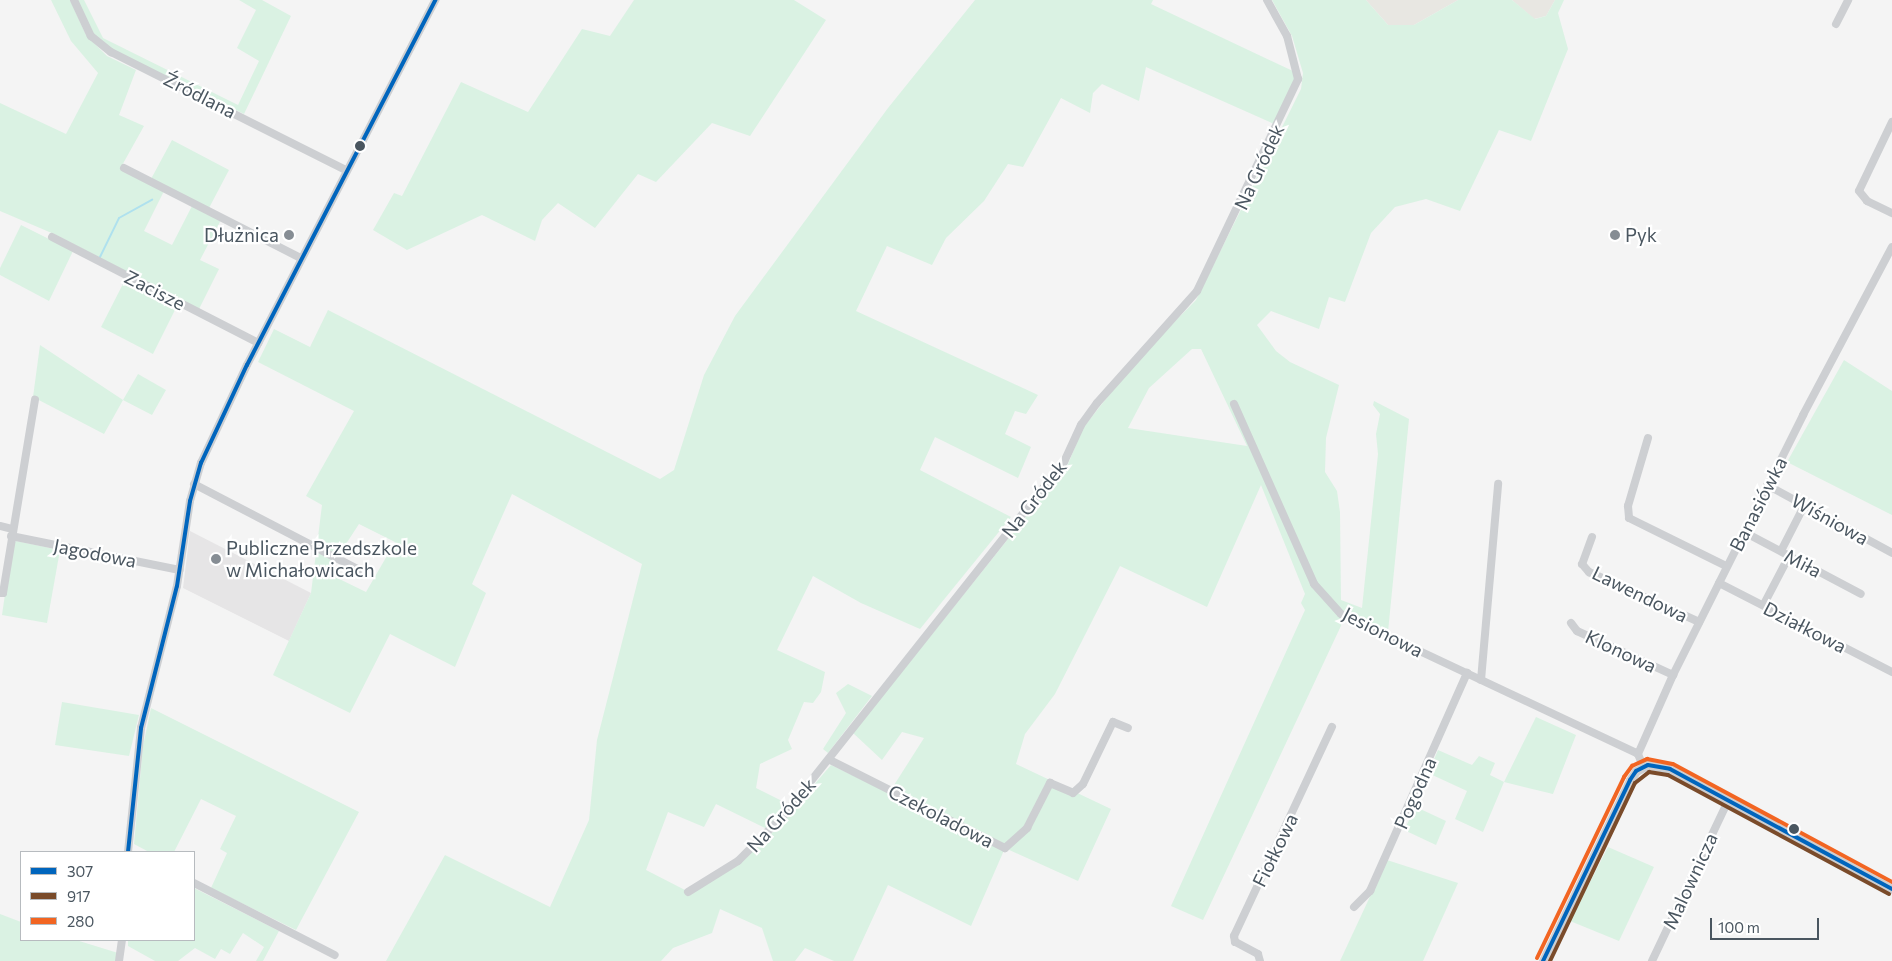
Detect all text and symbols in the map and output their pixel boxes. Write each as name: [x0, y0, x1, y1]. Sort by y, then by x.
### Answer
street label: Źródlana: [160, 67, 240, 123]
street label: Na Gródek: [1229, 121, 1289, 213]
unlabelled marker: [355, 141, 365, 151]
place label: Dłużnica: [204, 224, 279, 246]
place label: Pyk: [1625, 224, 1657, 246]
marker: Dłużnica: [283, 229, 295, 241]
marker: Pyk: [1609, 229, 1621, 241]
street label: Zacisze: [121, 265, 189, 315]
street label: Banasiówka: [1724, 453, 1792, 555]
street label: Na Gródek: [997, 456, 1071, 542]
street label: Wiśniowa: [1787, 489, 1873, 549]
street label: Jagodowa: [52, 534, 138, 572]
place label: Publiczne Przedszkole w Michałowicach: [226, 537, 417, 581]
street label: Miła: [1781, 544, 1825, 582]
marker: Publiczne Przedszkole w Michałowicach: [210, 553, 222, 565]
street label: Lawendowa: [1589, 561, 1691, 627]
street label: Działkowa: [1760, 596, 1850, 658]
street label: Jesionowa: [1339, 602, 1427, 662]
street label: Klonowa: [1582, 625, 1660, 677]
street label: Pogodna: [1389, 754, 1441, 832]
street label: Na Gródek: [742, 773, 820, 857]
street label: Czekoladowa: [884, 780, 998, 852]
street label: Fiołkowa: [1248, 810, 1302, 890]
unlabelled marker: [1789, 824, 1799, 834]
street label: Malownicza: [1658, 829, 1722, 933]
legend: [20, 851, 195, 941]
text: 307: [67, 862, 93, 880]
text: 917: [67, 887, 90, 905]
scale bar: [1712, 908, 1821, 940]
text: 280: [67, 912, 94, 930]
text: 100 m: [1718, 918, 1760, 936]

